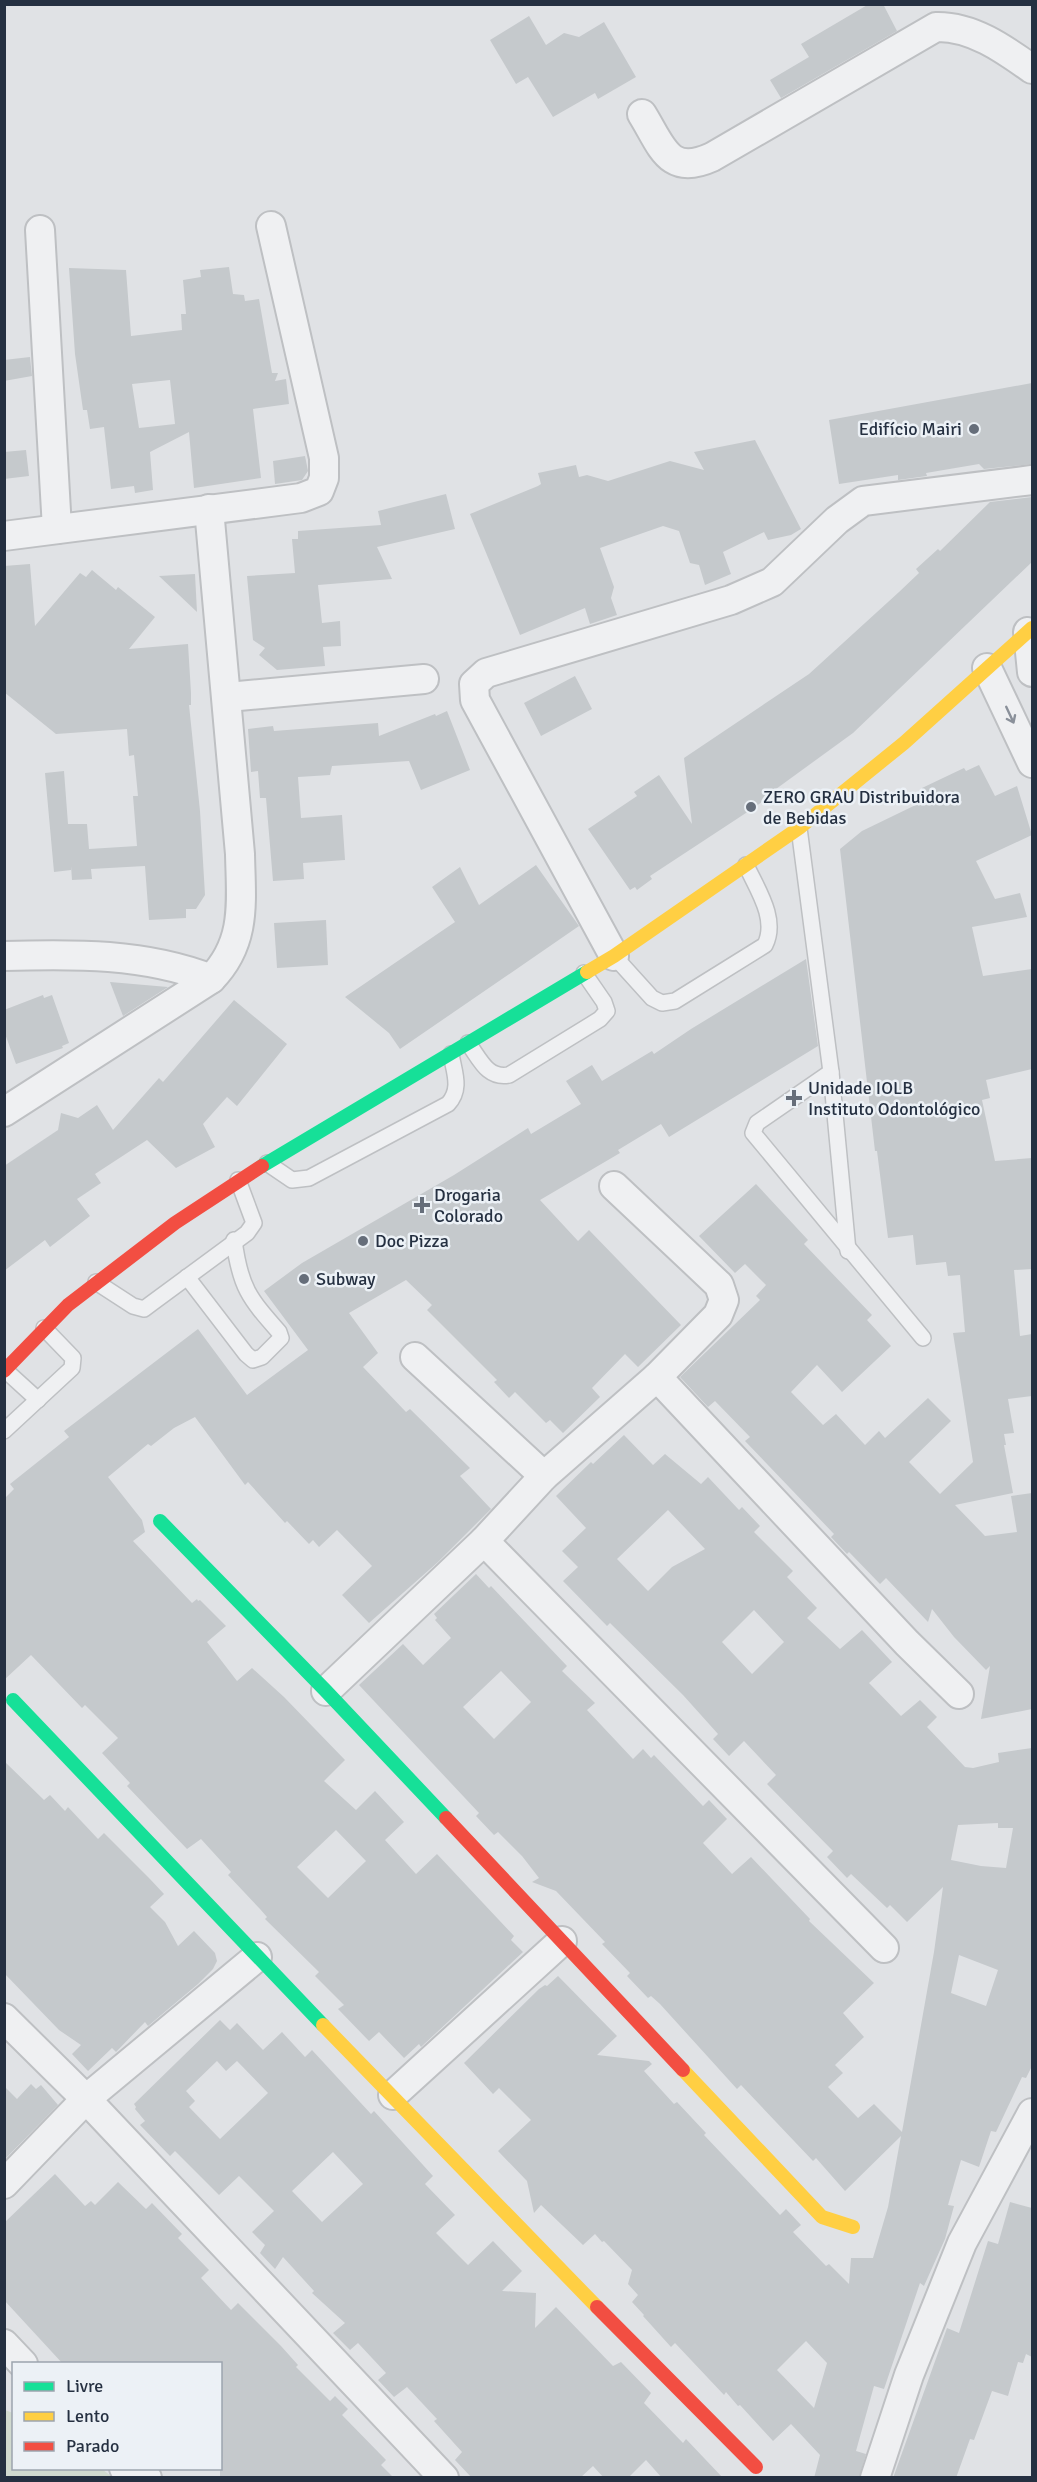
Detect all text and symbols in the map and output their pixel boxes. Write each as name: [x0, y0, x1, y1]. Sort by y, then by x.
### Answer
place label: Edifício Mairi: [859, 418, 962, 440]
marker: Edifício Mairi: [967, 422, 981, 436]
one-way arrow: [1004, 706, 1016, 724]
place label: ZERO GRAU Distribuidora de Bebidas: [763, 786, 960, 829]
marker: ZERO GRAU Distribuidora de Bebidas: [744, 800, 758, 814]
place label: Unidade IOLB Instituto Odontológico: [808, 1077, 980, 1120]
marker: Unidade IOLB Instituto Odontológico: [785, 1089, 803, 1107]
place label: Drogaria Colorado: [434, 1184, 503, 1227]
marker: Drogaria Colorado: [415, 1198, 429, 1212]
place label: Doc Pizza: [375, 1230, 449, 1252]
marker: Doc Pizza: [356, 1234, 370, 1248]
place label: Subway: [316, 1268, 376, 1290]
marker: Subway: [297, 1272, 311, 1286]
legend: [12, 2362, 222, 2470]
text: Livre: [66, 2375, 103, 2397]
text: Lento: [66, 2405, 109, 2427]
text: Parado: [66, 2435, 119, 2457]

